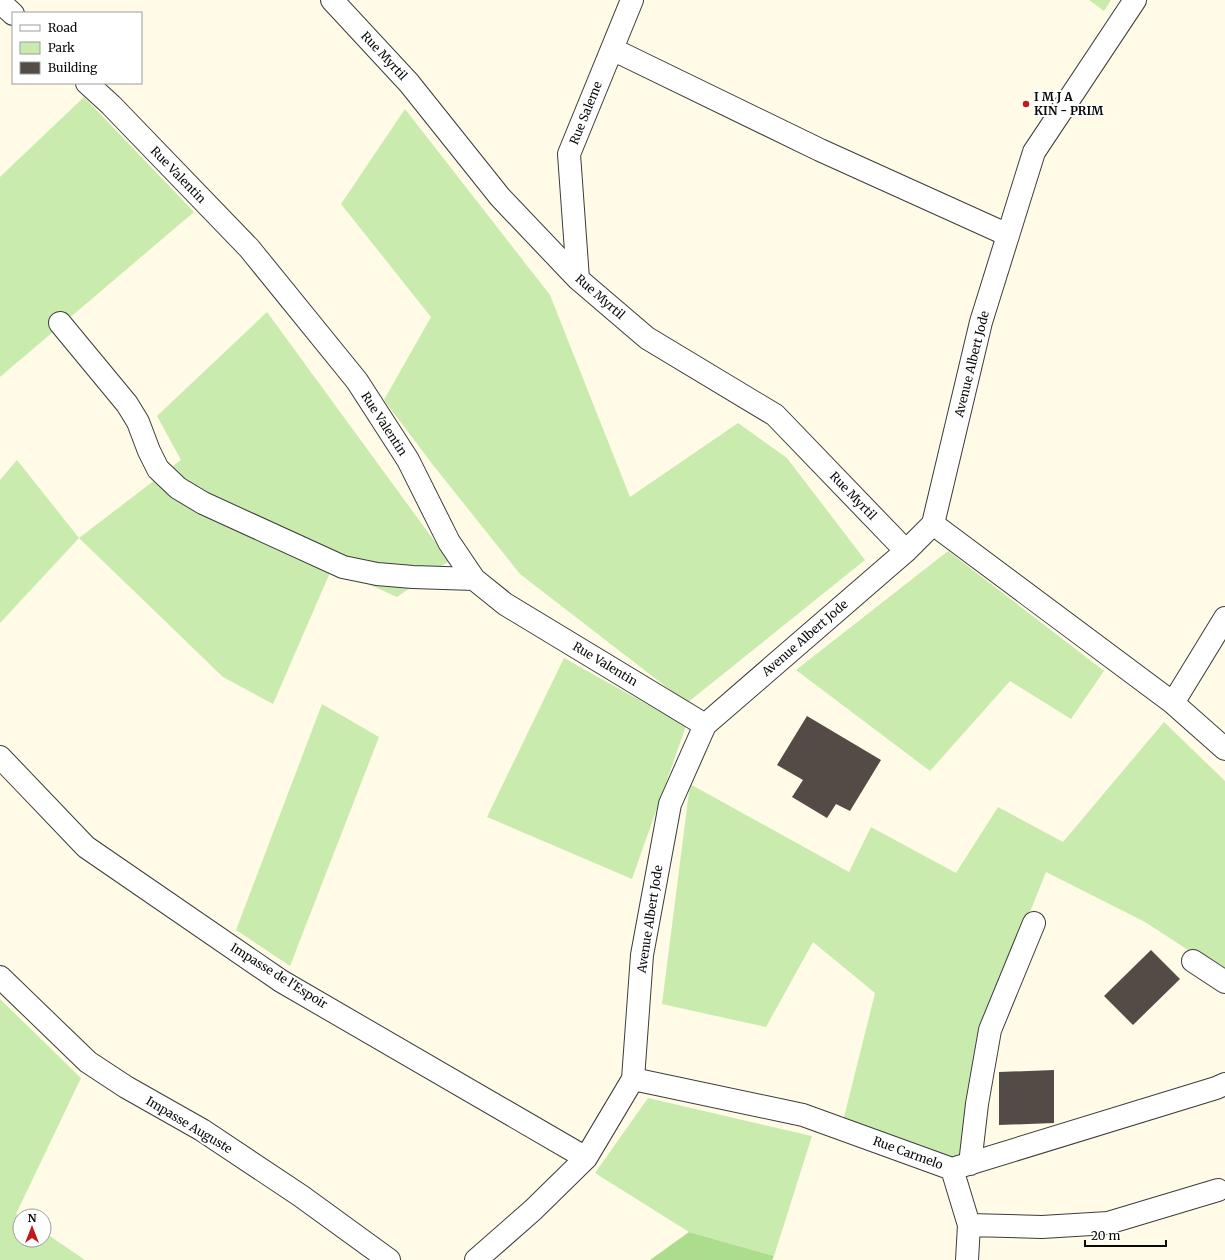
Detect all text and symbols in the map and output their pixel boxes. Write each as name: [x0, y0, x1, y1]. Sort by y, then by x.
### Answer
legend: [12, 12, 142, 84]
text: Road: [48, 20, 77, 35]
street label: Rue Myrtil: [358, 28, 411, 83]
text: Park: [48, 40, 75, 55]
text: Building: [48, 60, 98, 75]
street label: Rue Saleme: [566, 79, 605, 147]
place label: I M J A KIN - PRIM: [1034, 89, 1104, 118]
marker: I M J A KIN - PRIM: [1021, 99, 1031, 109]
street label: Rue Valentin: [148, 143, 209, 206]
street label: Rue Myrtil: [572, 271, 628, 322]
street label: Avenue Albert Jode: [951, 309, 992, 419]
street label: Rue Valentin: [358, 389, 411, 458]
street label: Rue Myrtil: [827, 469, 880, 523]
street label: Avenue Albert Jode: [758, 596, 851, 680]
street label: Rue Valentin: [570, 638, 640, 689]
street label: Avenue Albert Jode: [633, 864, 665, 975]
street label: Impasse de l'Espoir: [228, 940, 331, 1012]
street label: Impasse Auguste: [143, 1093, 235, 1156]
street label: Rue Carmelo: [871, 1133, 945, 1172]
north arrow: [12, 1208, 52, 1248]
text: N: [28, 1211, 37, 1225]
scale bar: [1085, 1222, 1166, 1248]
text: 20 m: [1091, 1228, 1120, 1243]

